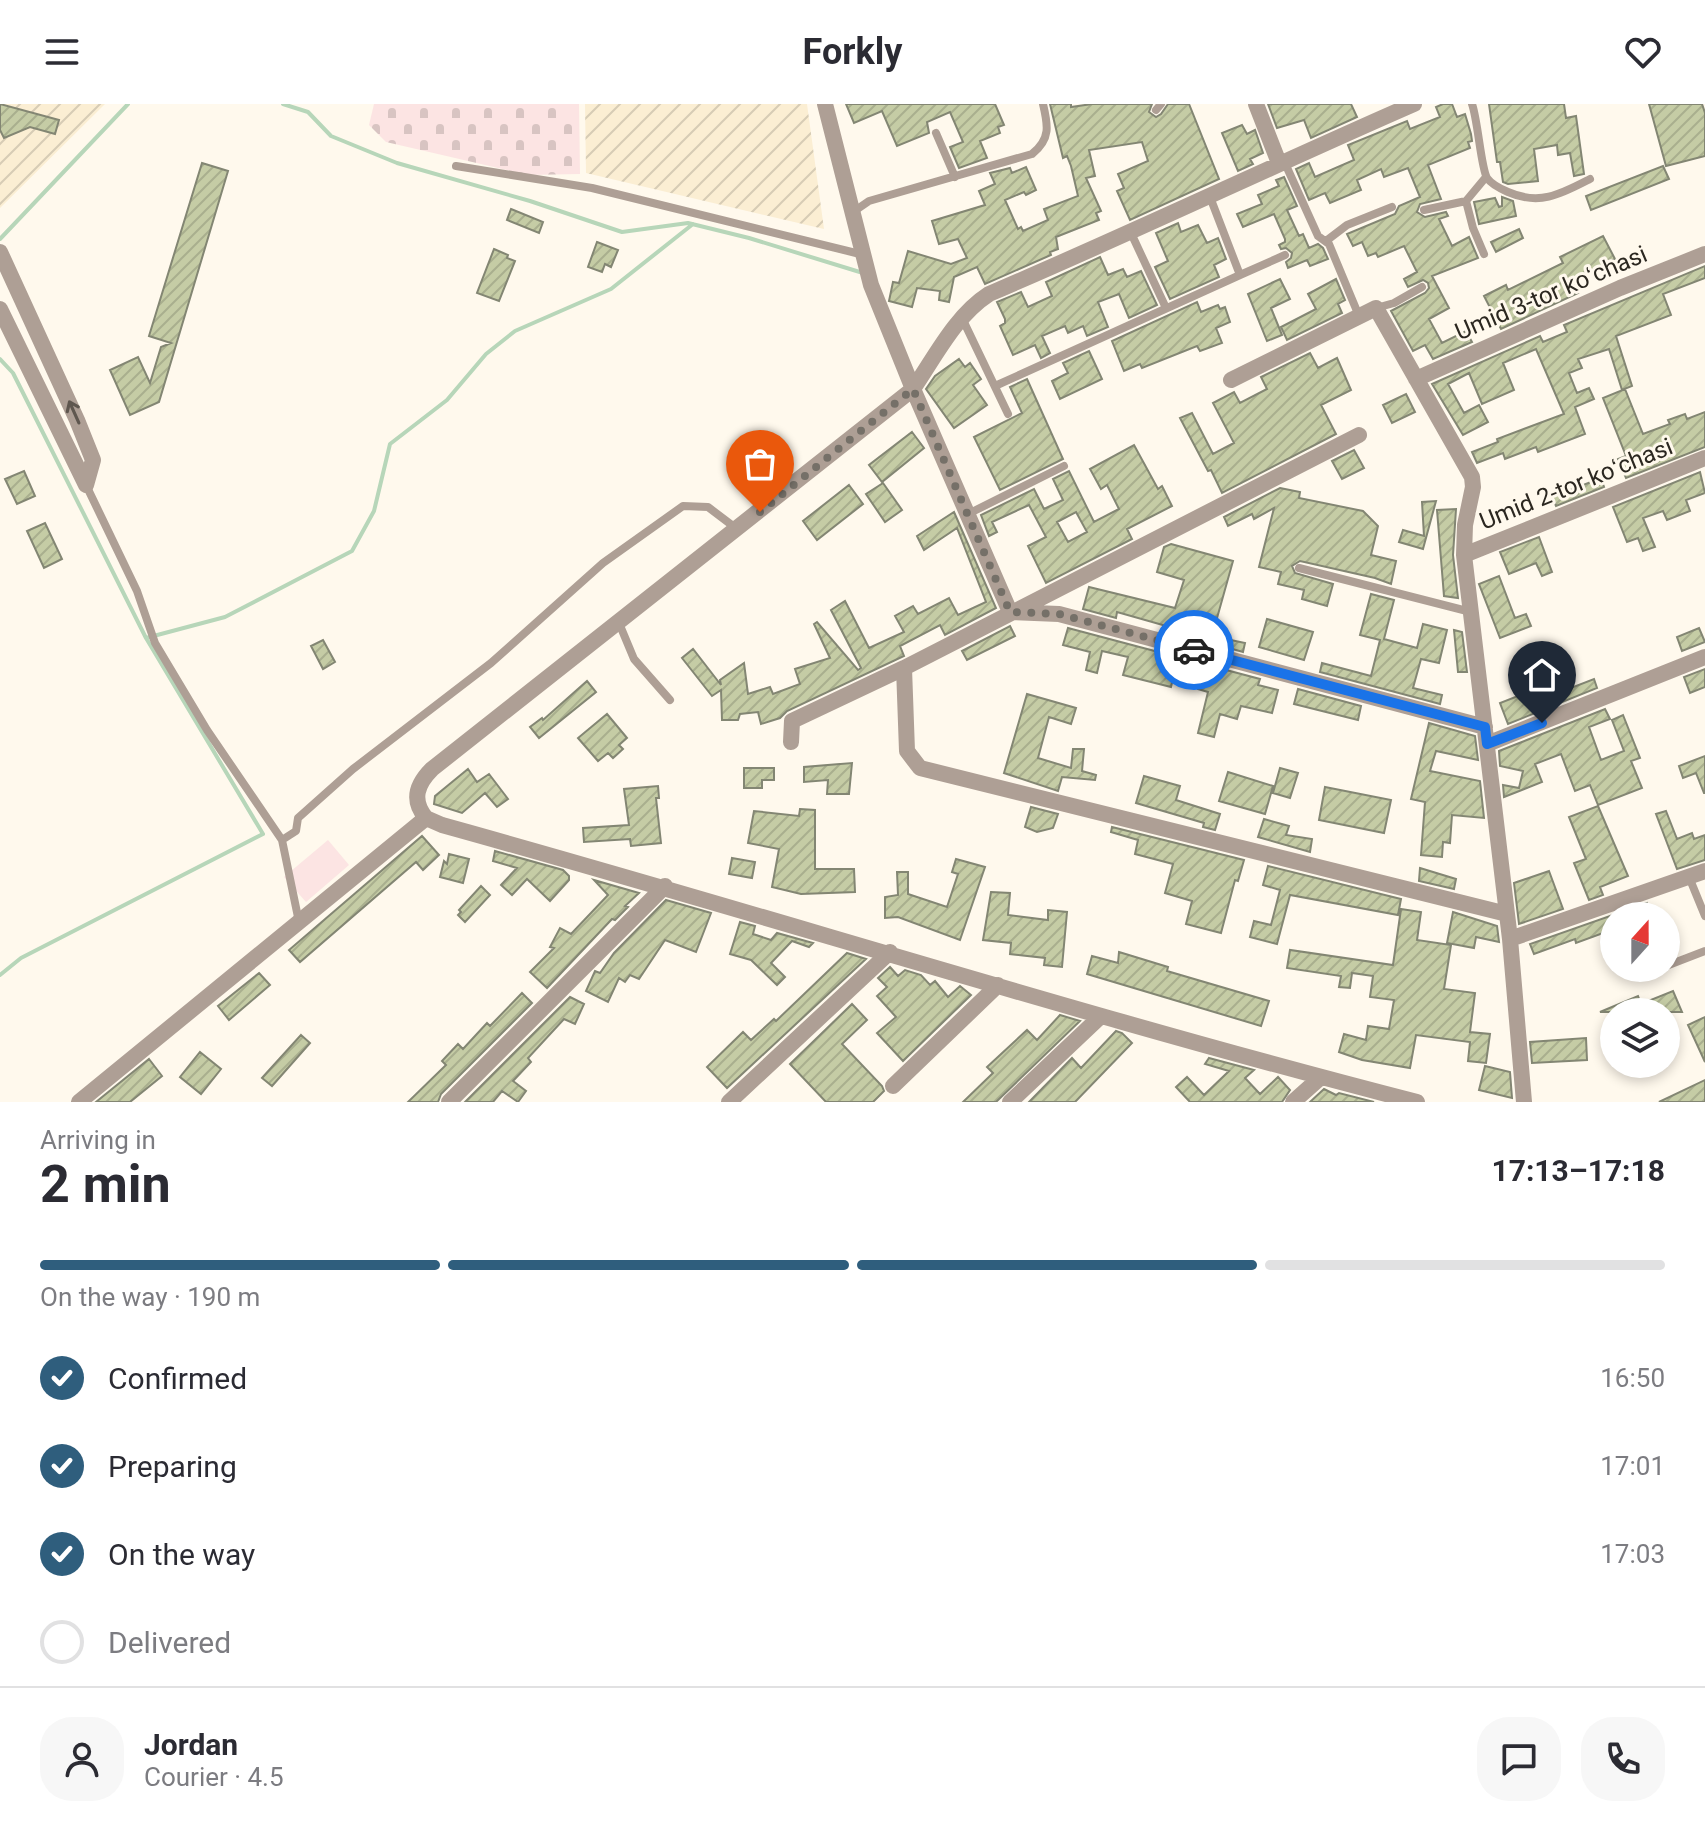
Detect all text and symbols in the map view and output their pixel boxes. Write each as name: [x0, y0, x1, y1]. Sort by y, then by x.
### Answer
icon: menu: [40, 30, 84, 74]
icon: heart: [1621, 30, 1665, 74]
text: Forkly: [803, 31, 902, 73]
street label: Umid 3-tor koʻchasi: [1451, 240, 1651, 346]
one-way arrow: [65, 400, 80, 425]
pin: [726, 430, 794, 512]
street label: Umid 2-tor koʻchasi: [1475, 432, 1677, 536]
icon: bag: [738, 442, 782, 486]
courier: [1154, 610, 1234, 690]
icon: car: [1172, 628, 1216, 672]
pin: [1508, 641, 1576, 723]
icon: home: [1520, 653, 1564, 697]
north arrow: [1600, 902, 1680, 982]
map controls: [1600, 902, 1680, 1078]
button: layers: [1600, 998, 1680, 1078]
text: Arriving in: [40, 1125, 156, 1155]
text: 17:13–17:18: [1491, 1153, 1665, 1188]
text: 2 min: [40, 1154, 171, 1215]
text: On the way · 190 m: [40, 1282, 260, 1312]
icon: check: [40, 1356, 84, 1400]
text: Confirmed: [108, 1361, 247, 1396]
text: 16:50: [1600, 1363, 1665, 1393]
icon: check: [40, 1444, 84, 1488]
text: Preparing: [108, 1449, 237, 1484]
text: 17:01: [1600, 1451, 1665, 1481]
icon: check: [40, 1532, 84, 1576]
text: On the way: [108, 1537, 255, 1572]
text: 17:03: [1600, 1539, 1665, 1569]
text: Delivered: [108, 1625, 231, 1660]
button: person: [40, 1717, 124, 1801]
button: chat: [1477, 1717, 1561, 1801]
button: phone: [1581, 1717, 1665, 1801]
text: Jordan: [144, 1727, 238, 1762]
text: Courier · 4.5: [144, 1762, 284, 1792]

